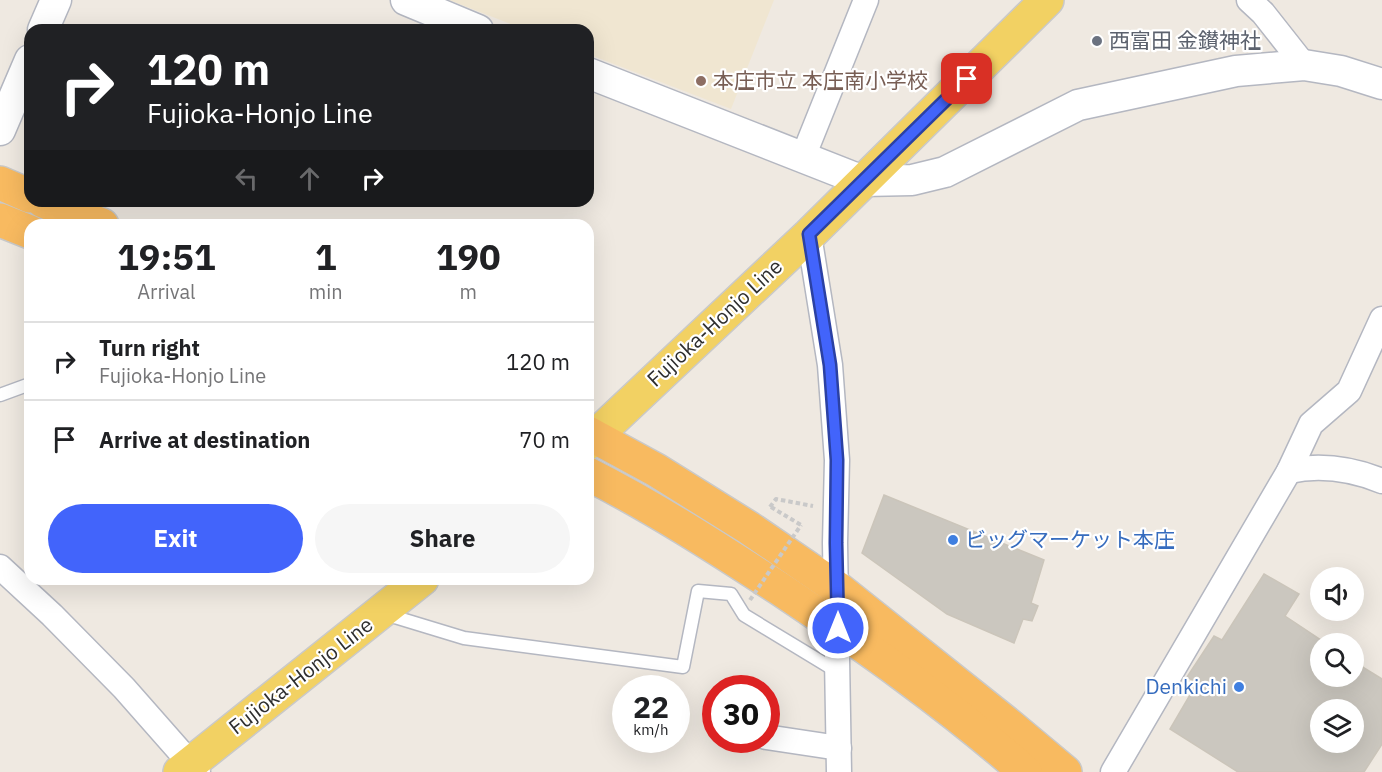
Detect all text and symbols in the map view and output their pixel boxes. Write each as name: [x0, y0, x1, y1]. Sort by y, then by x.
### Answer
place label: 西富田 金鑚神社: [1109, 26, 1261, 54]
marker: 西富田 金鑚神社: [1090, 34, 1104, 48]
text: 120 m: [147, 42, 270, 97]
icon: right: [48, 48, 126, 126]
pin: [941, 53, 992, 104]
icon: arrive: [950, 62, 983, 95]
place label: 本庄市立 本庄南小学校: [713, 66, 928, 94]
marker: 本庄市立 本庄南小学校: [694, 74, 708, 88]
text: Fujioka-Honjo Line: [147, 95, 373, 130]
icon: left: [230, 162, 263, 195]
icon: ahead: [293, 162, 326, 195]
icon: right: [356, 162, 389, 195]
text: 19:51: [117, 233, 216, 280]
text: 1: [315, 233, 337, 280]
text: 190: [436, 233, 501, 280]
street label: Fujioka-Honjo Line: [641, 252, 788, 392]
text: Arrival: [137, 278, 196, 305]
text: min: [309, 278, 343, 305]
text: m: [460, 278, 477, 305]
text: Turn right: [99, 333, 200, 362]
icon: right: [48, 345, 81, 378]
text: 120 m: [506, 347, 570, 376]
text: Fujioka-Honjo Line: [99, 362, 266, 389]
icon: arrive: [48, 423, 81, 456]
text: Arrive at destination: [99, 425, 310, 454]
text: 70 m: [519, 425, 570, 454]
button: Exit: [48, 504, 303, 573]
button: Share: [315, 504, 570, 573]
place label: ビッグマーケット本庄: [965, 525, 1175, 553]
marker: ビッグマーケット本庄: [946, 533, 960, 547]
map controls: [1310, 567, 1364, 753]
button: sound: [1310, 567, 1364, 621]
position arrow: [806, 596, 870, 660]
street label: Fujioka-Honjo Line: [223, 610, 378, 740]
button: search: [1310, 633, 1364, 687]
place label: Denkichi: [1145, 672, 1227, 700]
speed limit sign: 30: [702, 675, 780, 753]
marker: Denkichi: [1232, 680, 1246, 694]
text: 22: [633, 687, 669, 726]
button: layers: [1310, 699, 1364, 753]
text: km/h: [633, 720, 669, 739]

